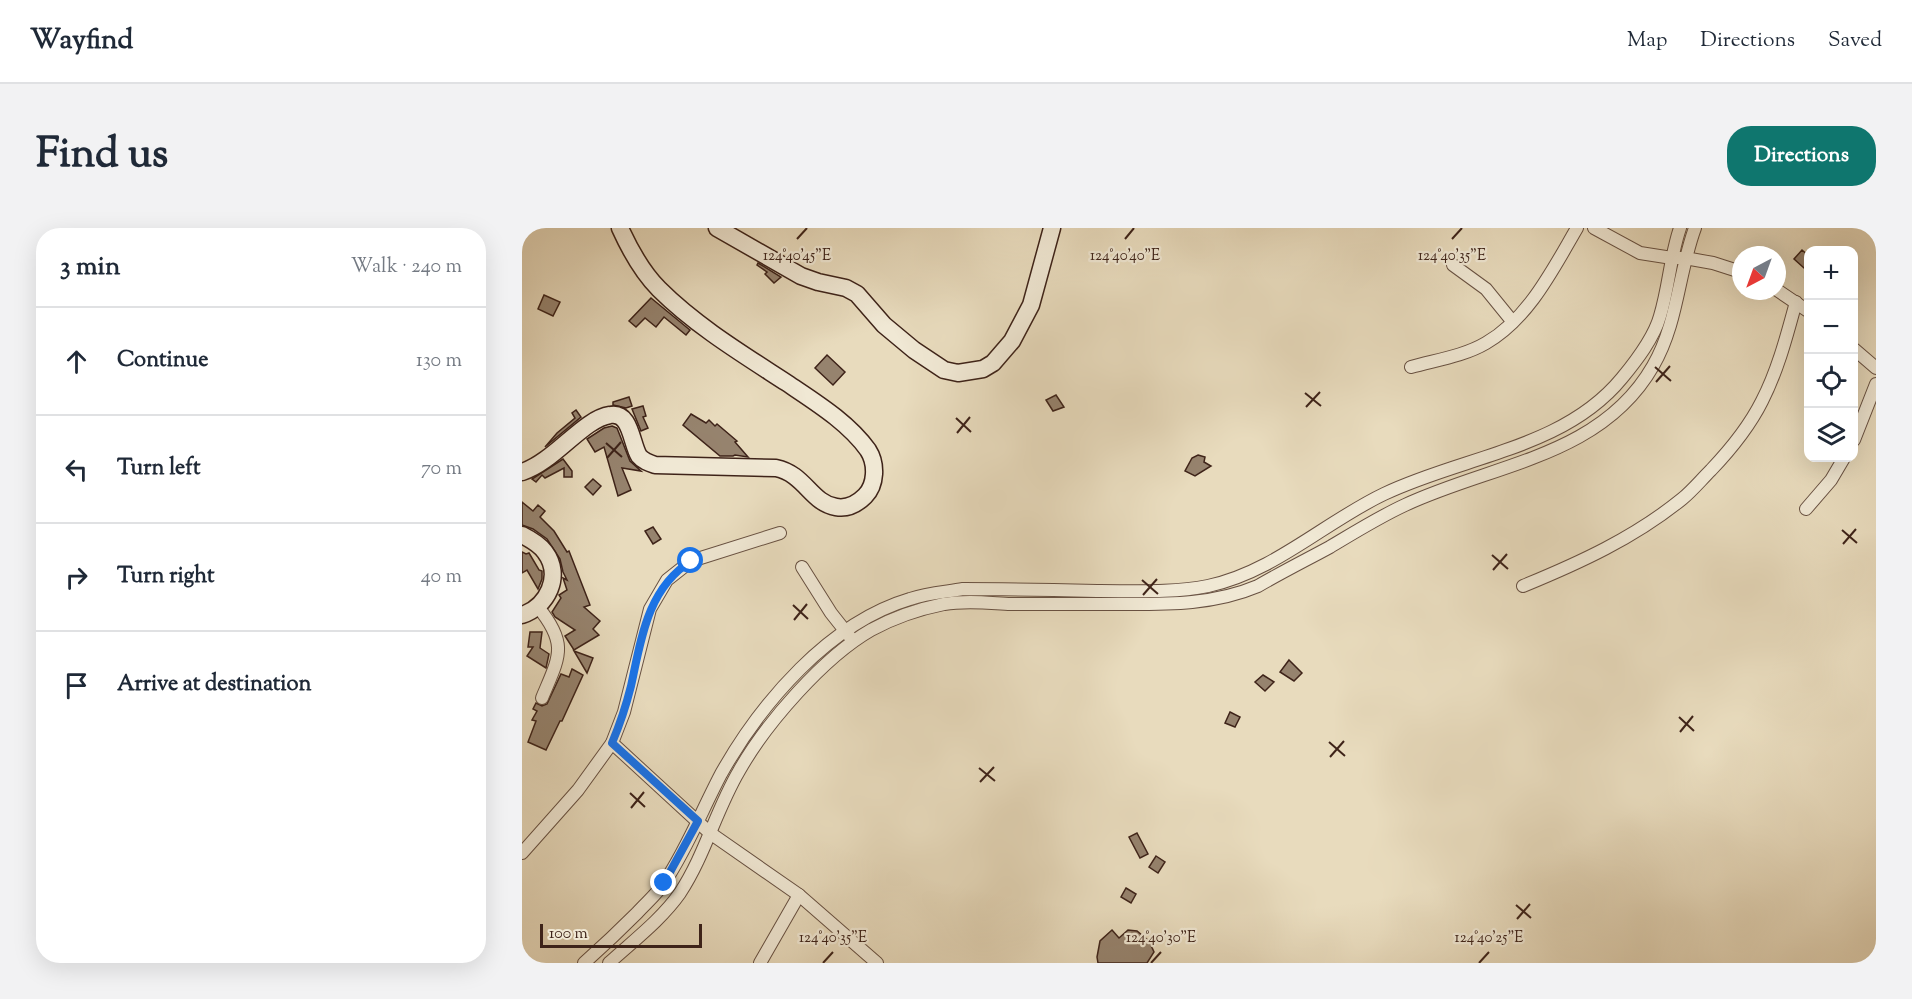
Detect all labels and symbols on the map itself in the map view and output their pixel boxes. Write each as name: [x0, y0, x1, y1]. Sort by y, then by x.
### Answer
text: 124°40'45"E: [763, 246, 831, 267]
text: 124°40'40"E: [1090, 246, 1160, 267]
text: 124°40'35"E: [1418, 246, 1486, 267]
north arrow: [1732, 246, 1786, 300]
route start: [677, 547, 703, 573]
route end: [650, 869, 676, 895]
scale bar: [540, 921, 702, 948]
text: 124°40'35"E: [799, 928, 867, 949]
text: 124°40'30"E: [1126, 928, 1196, 949]
text: 124°40'25"E: [1455, 928, 1523, 949]

